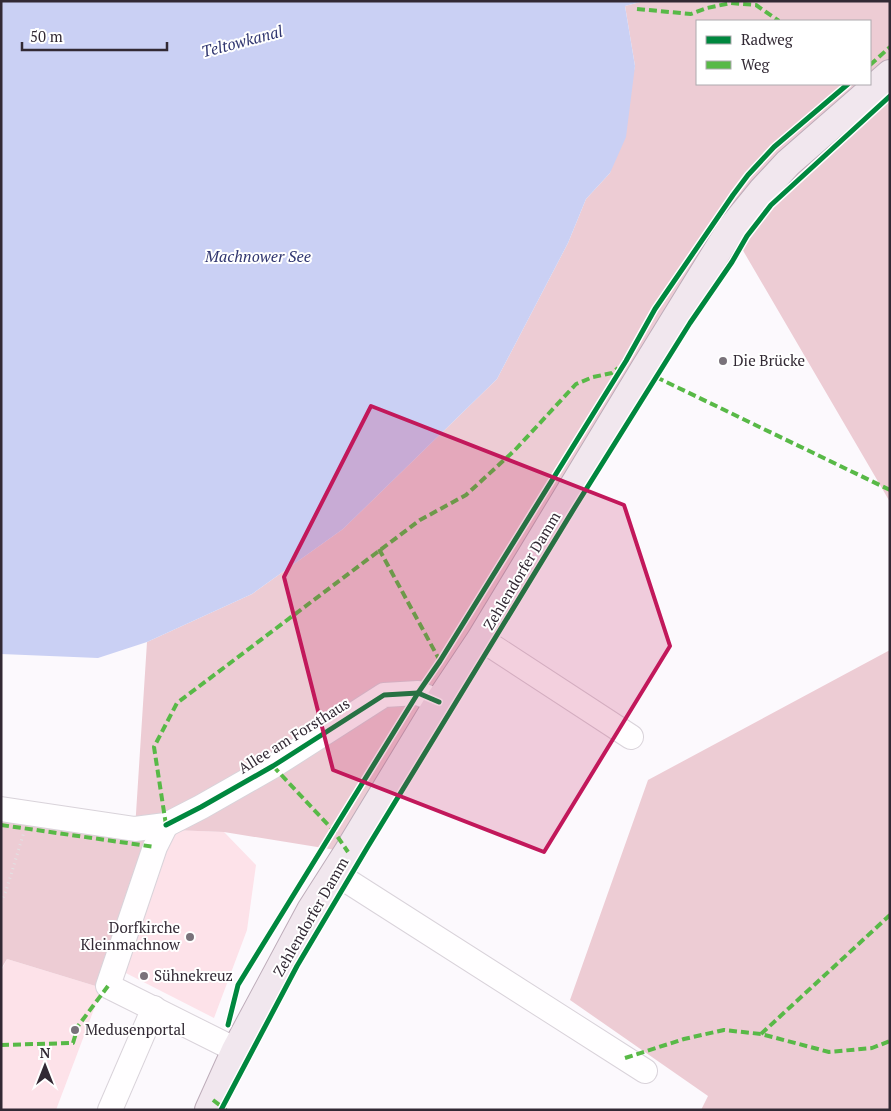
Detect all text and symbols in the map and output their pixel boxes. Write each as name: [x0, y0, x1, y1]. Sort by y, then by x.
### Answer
water label: Teltowkanal: [199, 19, 286, 62]
scale bar: [22, 20, 168, 52]
legend: [696, 20, 871, 85]
text: 50 m: [30, 26, 63, 46]
text: Radweg: [741, 29, 794, 49]
text: Weg: [741, 54, 771, 74]
water label: Machnower See: [204, 245, 311, 267]
place label: Die Brücke: [733, 350, 805, 370]
marker: Die Brücke: [717, 355, 729, 367]
street label: Zehlendorfer Damm: [478, 508, 564, 633]
street label: Allee am Forsthaus: [234, 693, 353, 778]
street label: Zehlendorfer Damm: [268, 853, 352, 980]
place label: Dorfkirche Kleinmachnow: [81, 917, 181, 954]
marker: Dorfkirche Kleinmachnow: [184, 931, 196, 943]
place label: Sühnekreuz: [154, 965, 233, 985]
marker: Sühnekreuz: [138, 970, 150, 982]
place label: Medusenportal: [85, 1019, 186, 1039]
marker: Medusenportal: [69, 1024, 81, 1036]
north arrow: [20, 1041, 70, 1091]
text: N: [40, 1043, 51, 1062]

